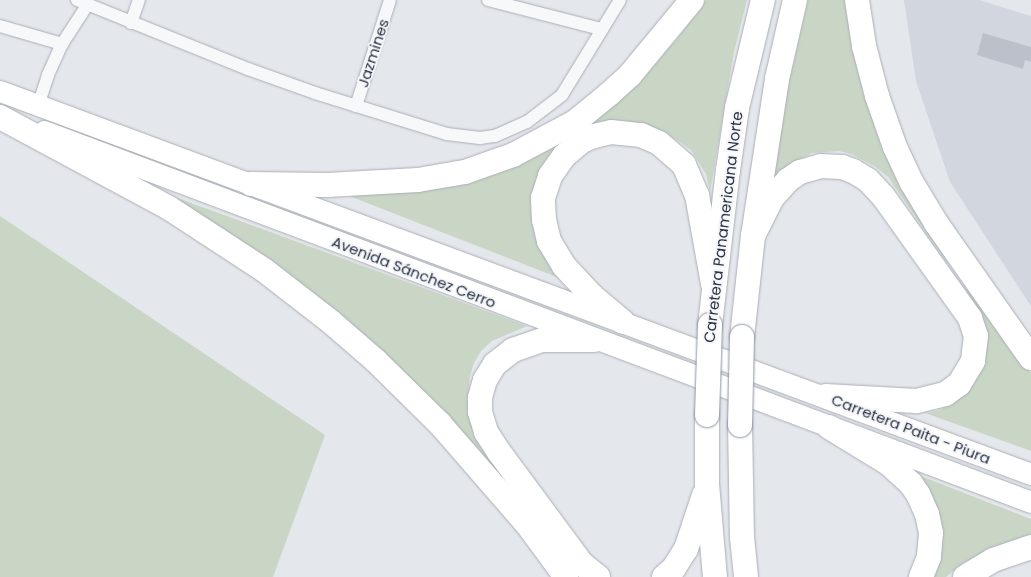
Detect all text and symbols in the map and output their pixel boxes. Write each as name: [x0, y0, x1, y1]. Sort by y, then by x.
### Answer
street label: Jazmines: [354, 17, 392, 89]
street label: Carretera Panamericana Norte: [700, 110, 746, 344]
street label: Avenida Sánchez Cerro: [329, 232, 499, 312]
street label: Carretera Paita - Piura: [829, 390, 993, 468]

